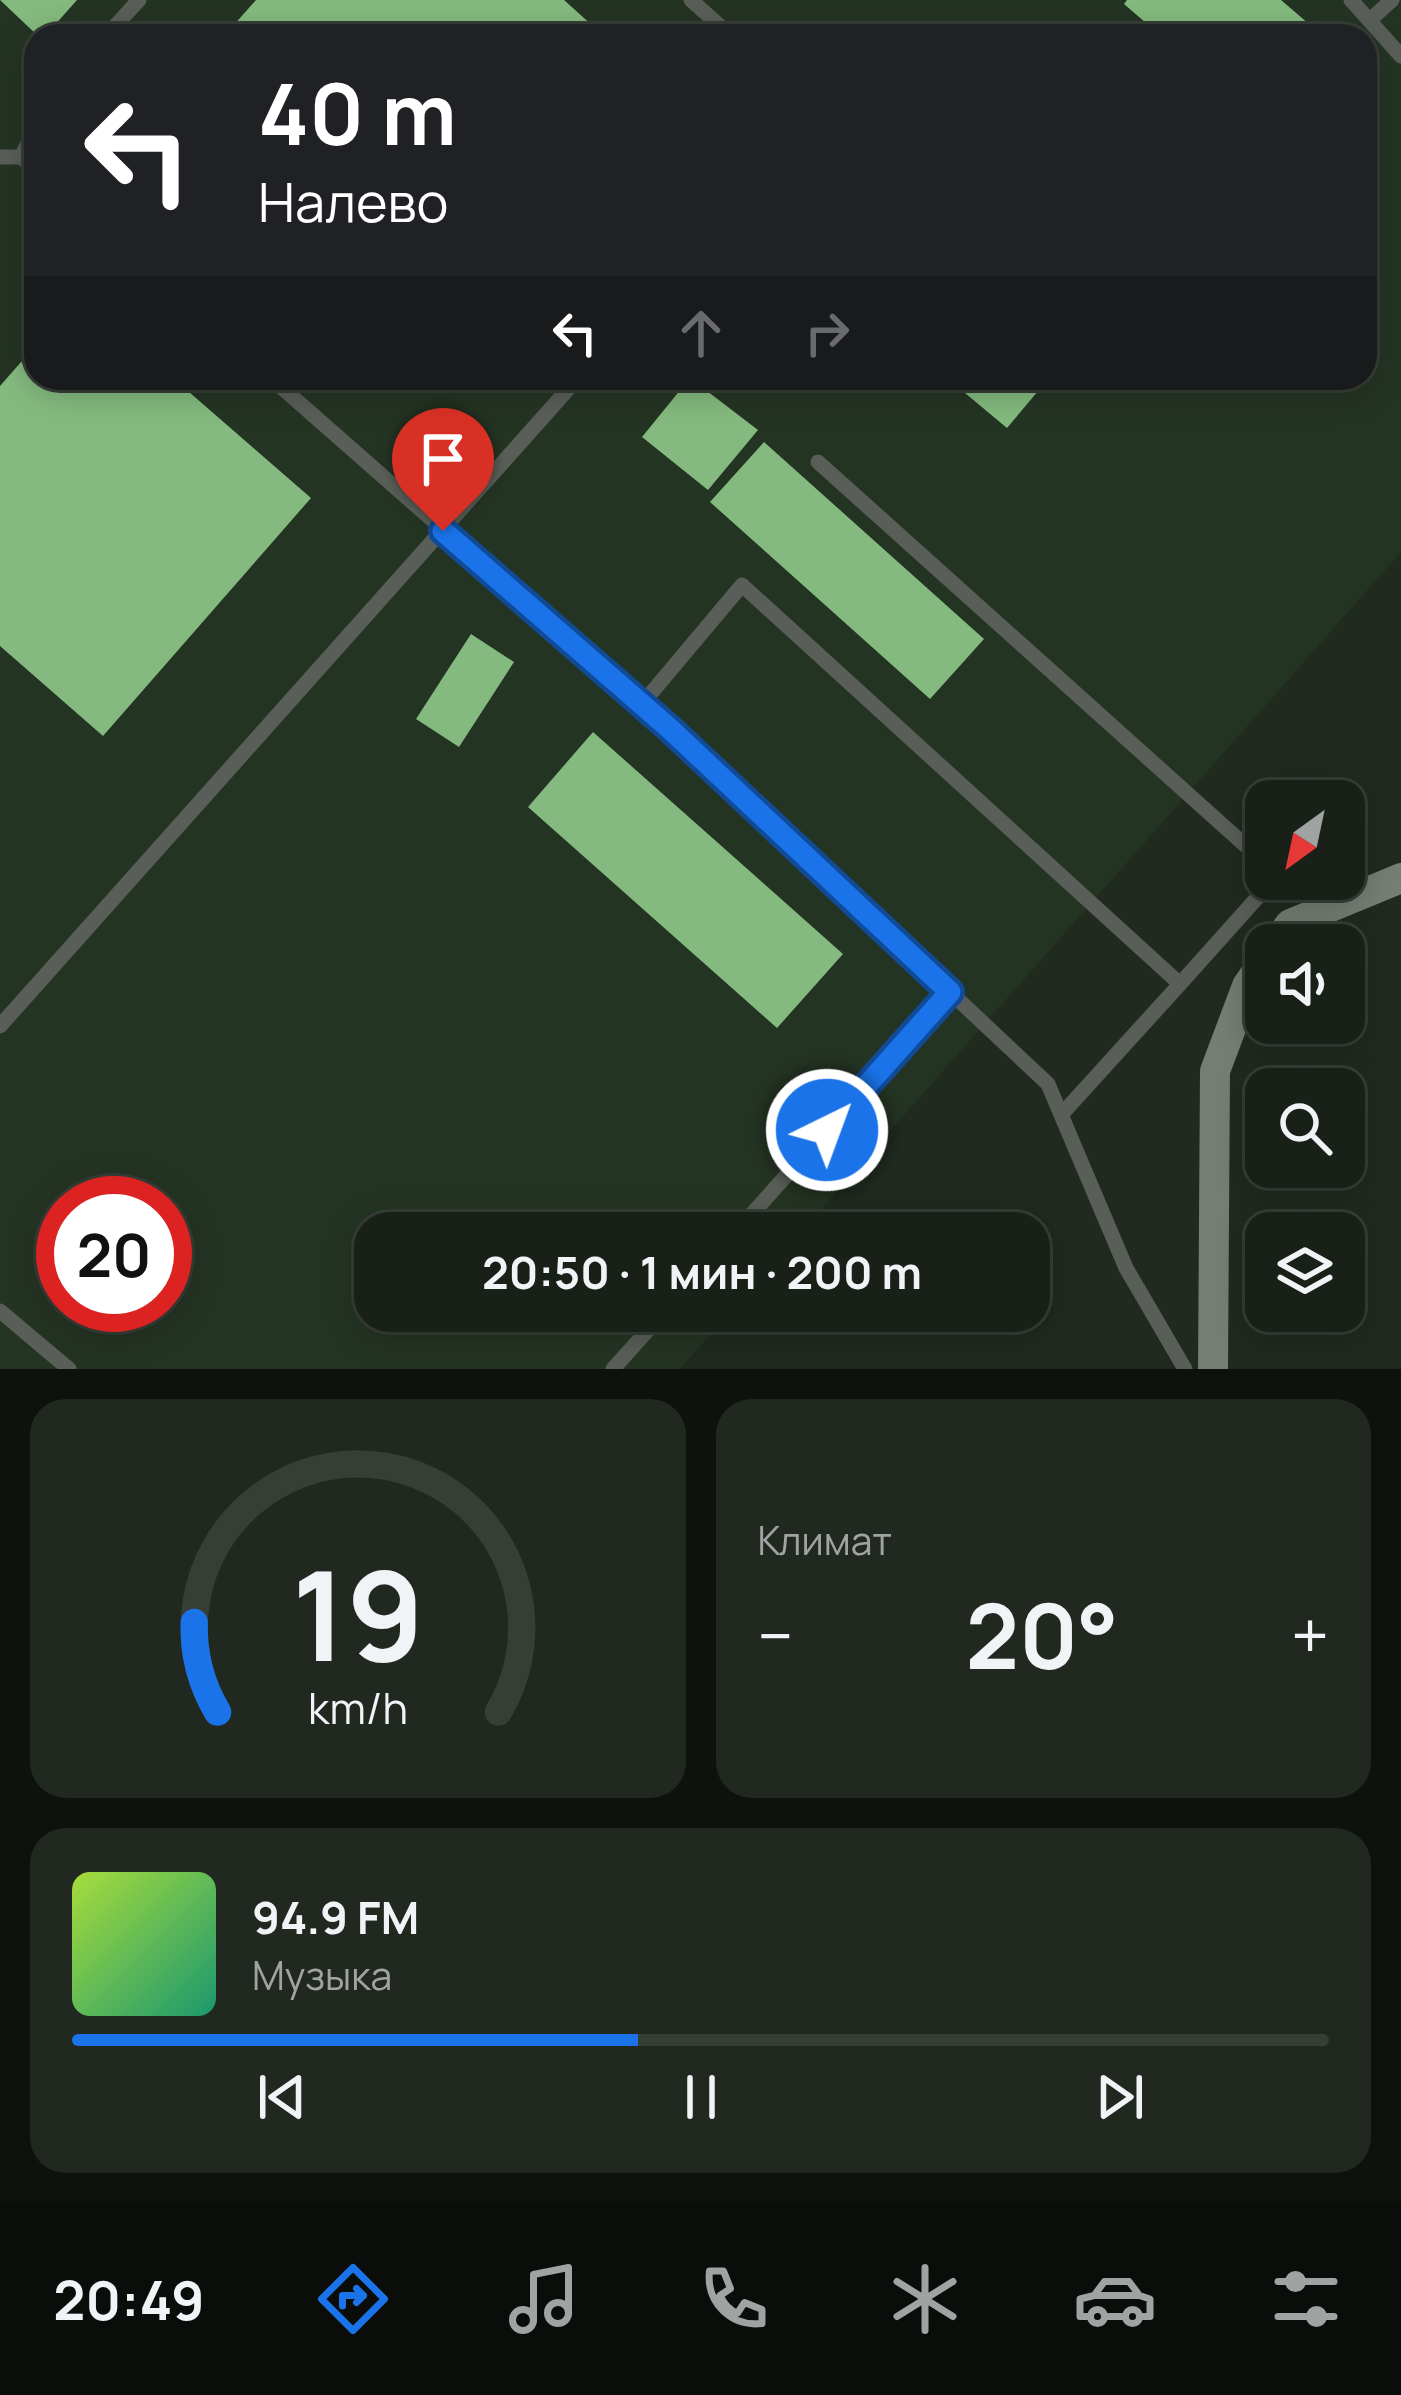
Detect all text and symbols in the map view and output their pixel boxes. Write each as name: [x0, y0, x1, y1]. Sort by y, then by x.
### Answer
text: 40 m: [258, 55, 457, 170]
icon: left: [60, 72, 216, 228]
text: Налево: [258, 164, 448, 238]
icon: left: [542, 300, 608, 366]
icon: ahead: [668, 300, 734, 366]
icon: right: [794, 300, 860, 366]
pin: [392, 408, 494, 531]
icon: arrive: [410, 426, 476, 492]
north arrow: [1245, 780, 1365, 900]
map controls: [1245, 780, 1365, 1332]
button: sound: [1245, 924, 1365, 1044]
position arrow: [764, 1067, 890, 1193]
button: search: [1245, 1068, 1365, 1188]
speed limit sign: 20: [36, 1176, 192, 1332]
button: layers: [1245, 1212, 1365, 1332]
text: 20:50 · 1 мин · 200 m: [482, 1241, 922, 1303]
text: Климат: [758, 1513, 892, 1567]
text: 19: [292, 1528, 424, 1698]
text: 20°: [965, 1573, 1119, 1696]
text: −: [758, 1590, 793, 1680]
text: +: [1291, 1590, 1329, 1680]
text: km/h: [308, 1677, 408, 1736]
text: 94.9 FM: [252, 1886, 419, 1948]
text: Музыка: [252, 1948, 392, 2002]
icon: previous: [249, 2064, 315, 2130]
icon: pause: [668, 2064, 734, 2130]
icon: next: [1087, 2064, 1153, 2130]
icon: directions: [311, 2257, 395, 2341]
icon: music: [502, 2257, 586, 2341]
icon: phone: [692, 2257, 776, 2341]
icon: climate: [883, 2257, 967, 2341]
icon: car: [1073, 2257, 1157, 2341]
icon: filters: [1264, 2257, 1348, 2341]
text: 20:49: [53, 2262, 205, 2336]

